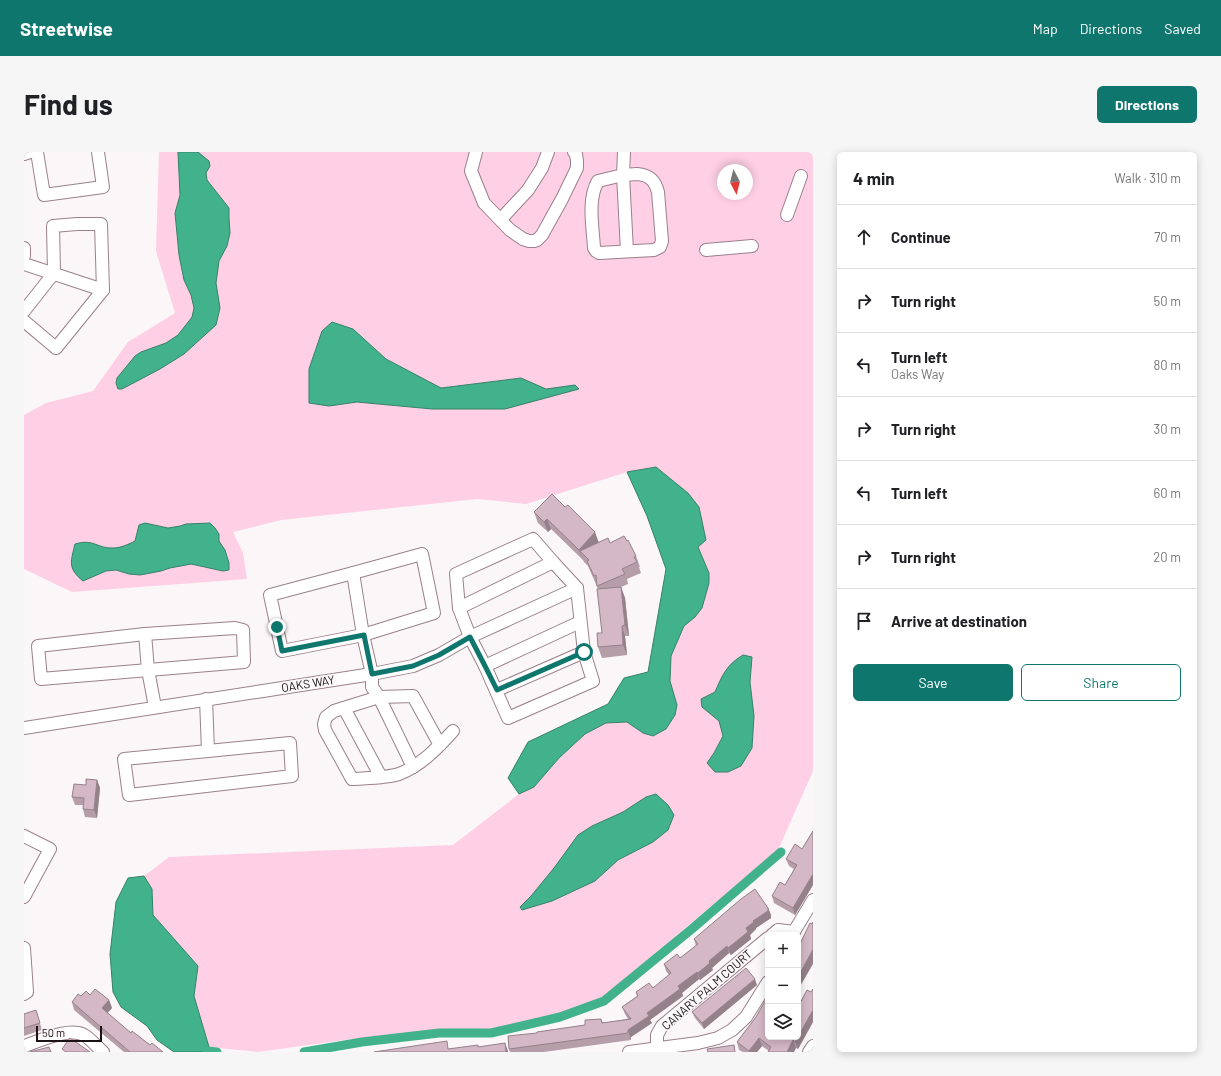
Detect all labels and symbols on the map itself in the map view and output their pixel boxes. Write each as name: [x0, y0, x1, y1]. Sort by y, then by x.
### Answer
north arrow: [717, 164, 753, 200]
route end: [268, 618, 286, 636]
route start: [575, 643, 593, 661]
street label: OAKS WAY: [280, 672, 336, 694]
street label: CANARY PALM COURT: [658, 946, 754, 1032]
scale bar: [36, 1024, 102, 1043]

